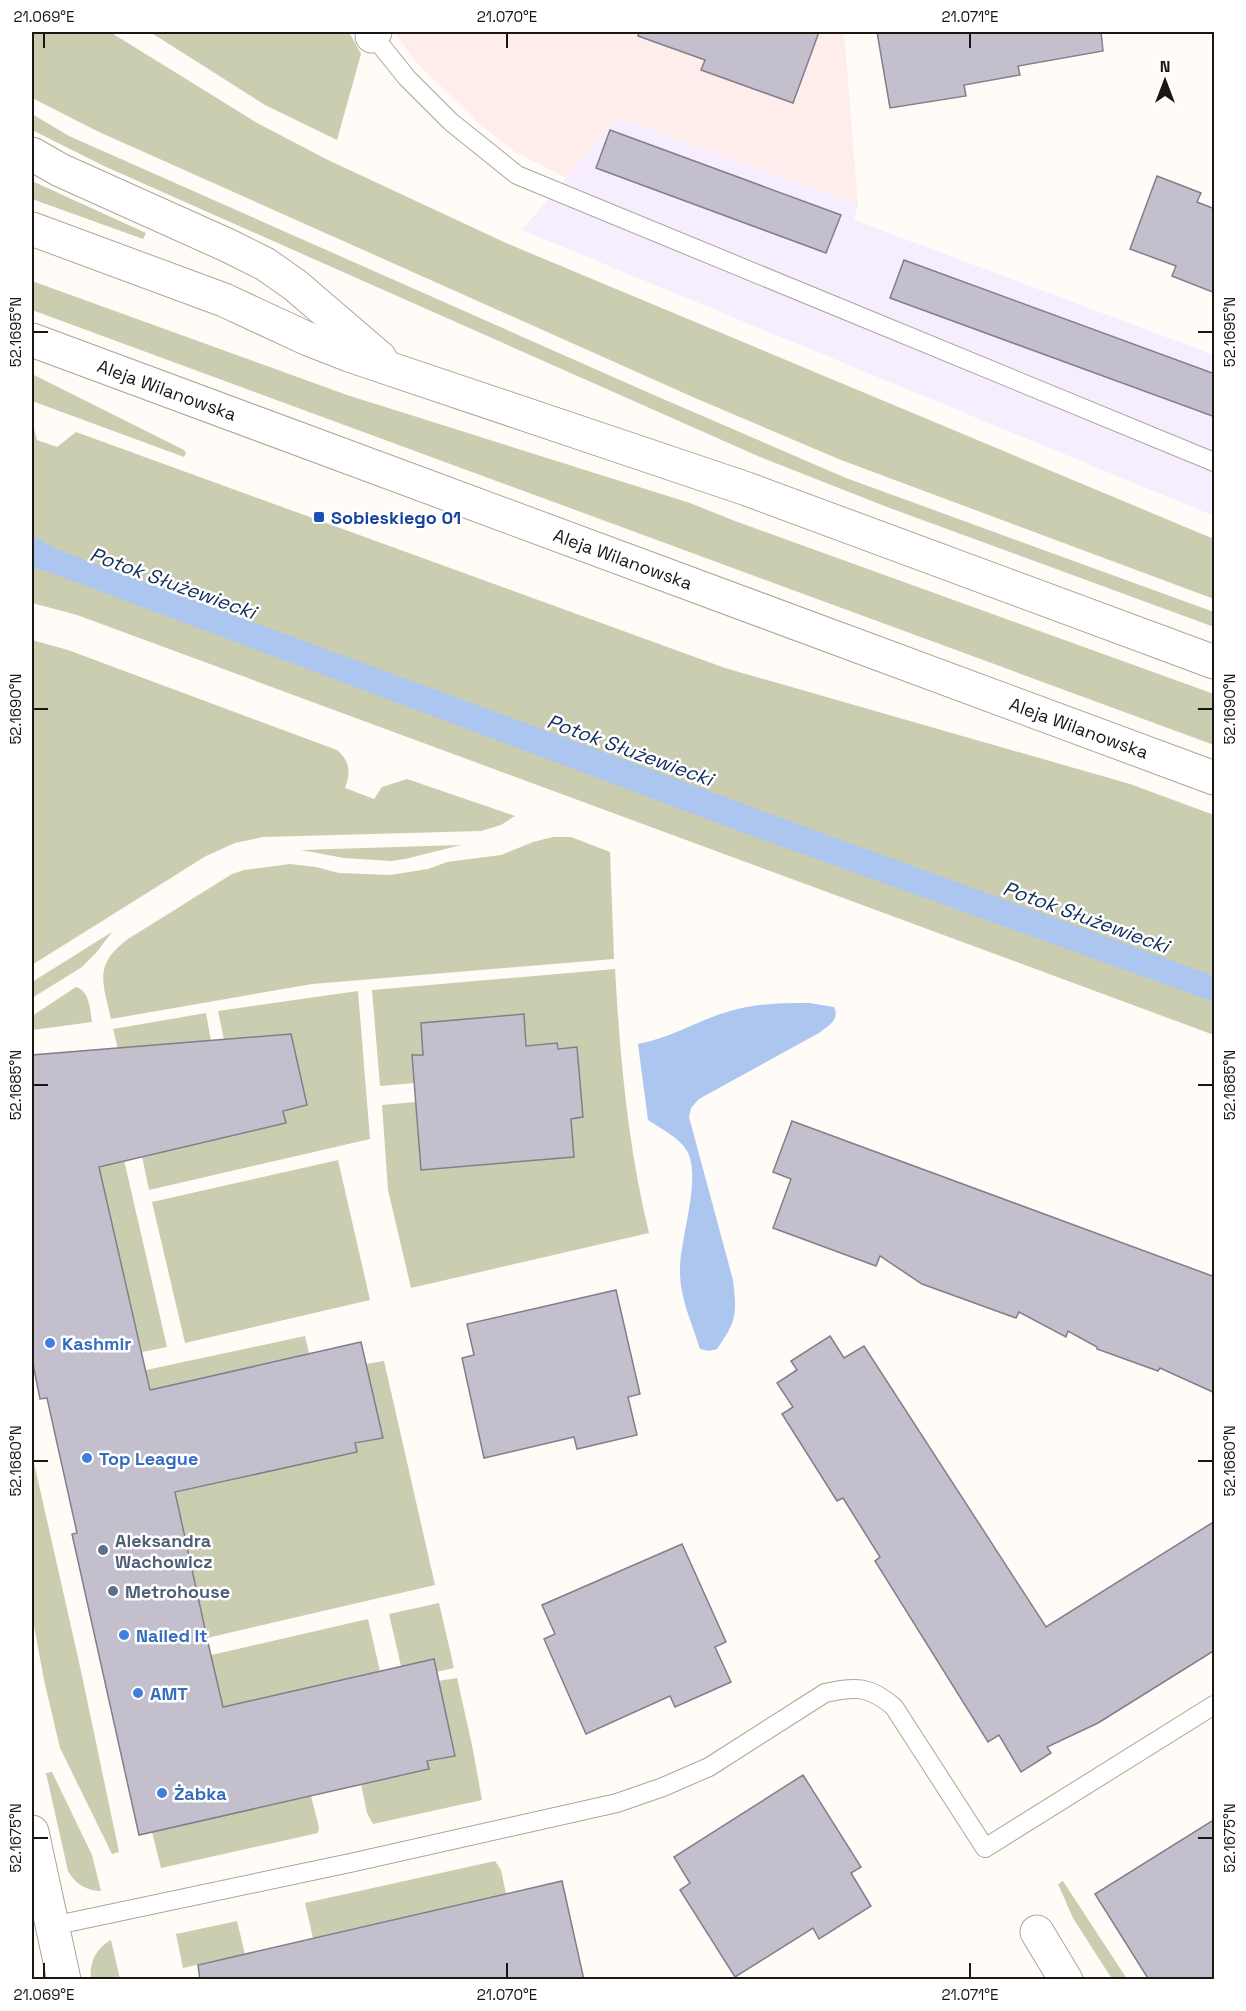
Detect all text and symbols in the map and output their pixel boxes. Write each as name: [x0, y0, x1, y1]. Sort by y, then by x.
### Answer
text: 21.069°E: [13, 7, 75, 26]
text: 21.070°E: [477, 7, 537, 26]
text: 21.071°E: [942, 7, 998, 26]
north arrow: [1135, 51, 1195, 111]
text: N: [1160, 56, 1170, 77]
text: 52.1695°N: [6, 297, 25, 367]
text: 52.1695°N: [1220, 297, 1239, 367]
street label: Aleja Wilanowska: [94, 354, 240, 426]
place label: Sobieskiego 01: [331, 506, 461, 529]
marker: Sobieskiego 01: [312, 510, 326, 524]
street label: Aleja Wilanowska: [550, 523, 696, 595]
water label: Potok Służewiecki: [86, 541, 261, 626]
text: 52.1690°N: [6, 673, 25, 745]
text: 52.1690°N: [1220, 673, 1239, 745]
street label: Aleja Wilanowska: [1006, 692, 1152, 764]
water label: Potok Służewiecki: [543, 708, 718, 793]
water label: Potok Służewiecki: [999, 875, 1174, 960]
text: 52.1685°N: [6, 1050, 25, 1120]
text: 52.1685°N: [1220, 1050, 1239, 1120]
place label: Kashmir: [62, 1332, 131, 1355]
marker: Kashmir: [43, 1336, 57, 1350]
text: 52.1680°N: [6, 1425, 25, 1497]
text: 52.1680°N: [1220, 1425, 1239, 1497]
place label: Top League: [99, 1447, 198, 1470]
marker: Top League: [80, 1451, 94, 1465]
place label: Aleksandra Wachowicz: [115, 1529, 213, 1573]
marker: Aleksandra Wachowicz: [96, 1543, 110, 1557]
place label: Metrohouse: [125, 1580, 230, 1603]
marker: Metrohouse: [106, 1584, 120, 1598]
place label: Nailed It: [136, 1624, 207, 1647]
marker: Nailed It: [117, 1628, 131, 1642]
place label: AMT: [150, 1682, 188, 1705]
marker: AMT: [131, 1686, 145, 1700]
place label: Żabka: [174, 1782, 227, 1805]
marker: Żabka: [155, 1786, 169, 1800]
text: 52.1675°N: [6, 1803, 25, 1873]
text: 52.1675°N: [1220, 1803, 1239, 1873]
text: 21.069°E: [13, 1985, 75, 2004]
text: 21.070°E: [477, 1985, 537, 2004]
text: 21.071°E: [942, 1985, 998, 2004]

